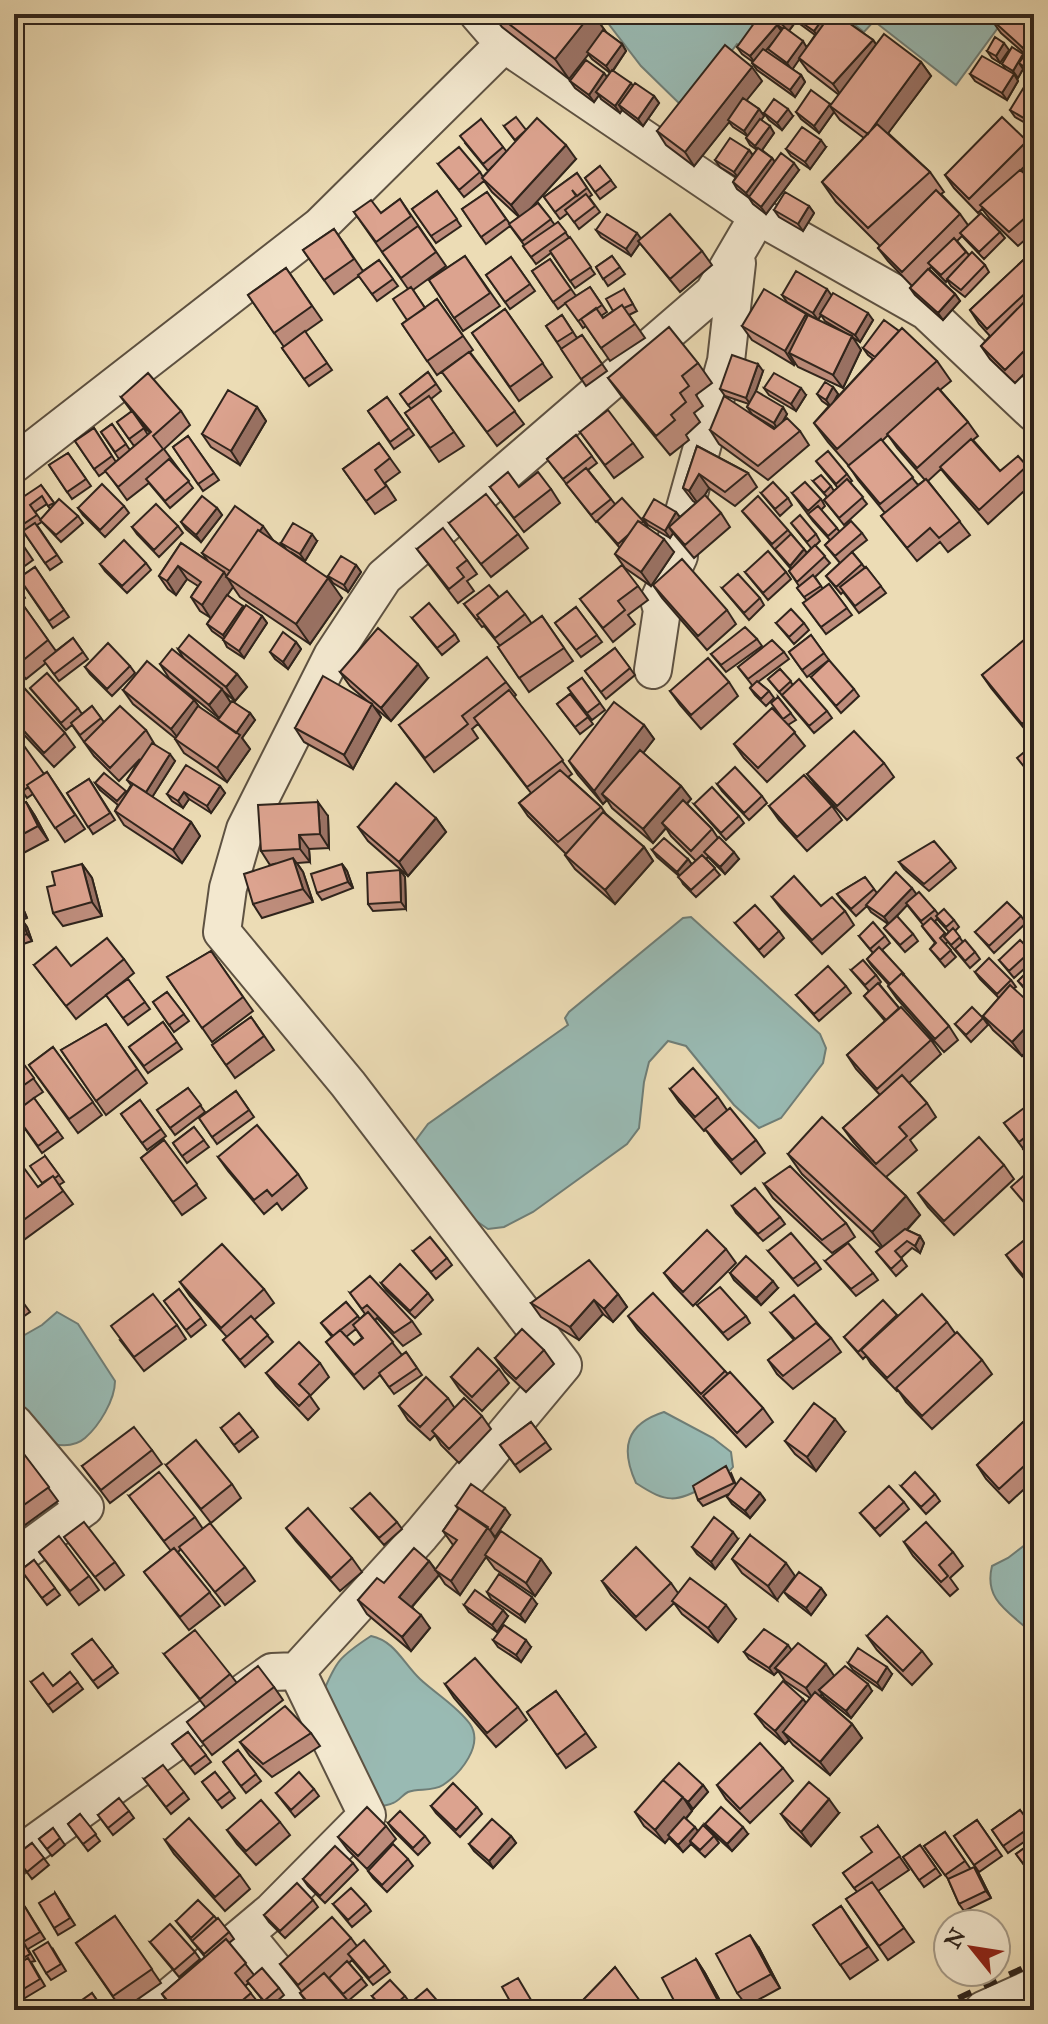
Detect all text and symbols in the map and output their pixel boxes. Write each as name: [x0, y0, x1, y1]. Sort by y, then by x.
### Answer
north arrow: [932, 1908, 1012, 1988]
text: N: [939, 1923, 972, 1953]

